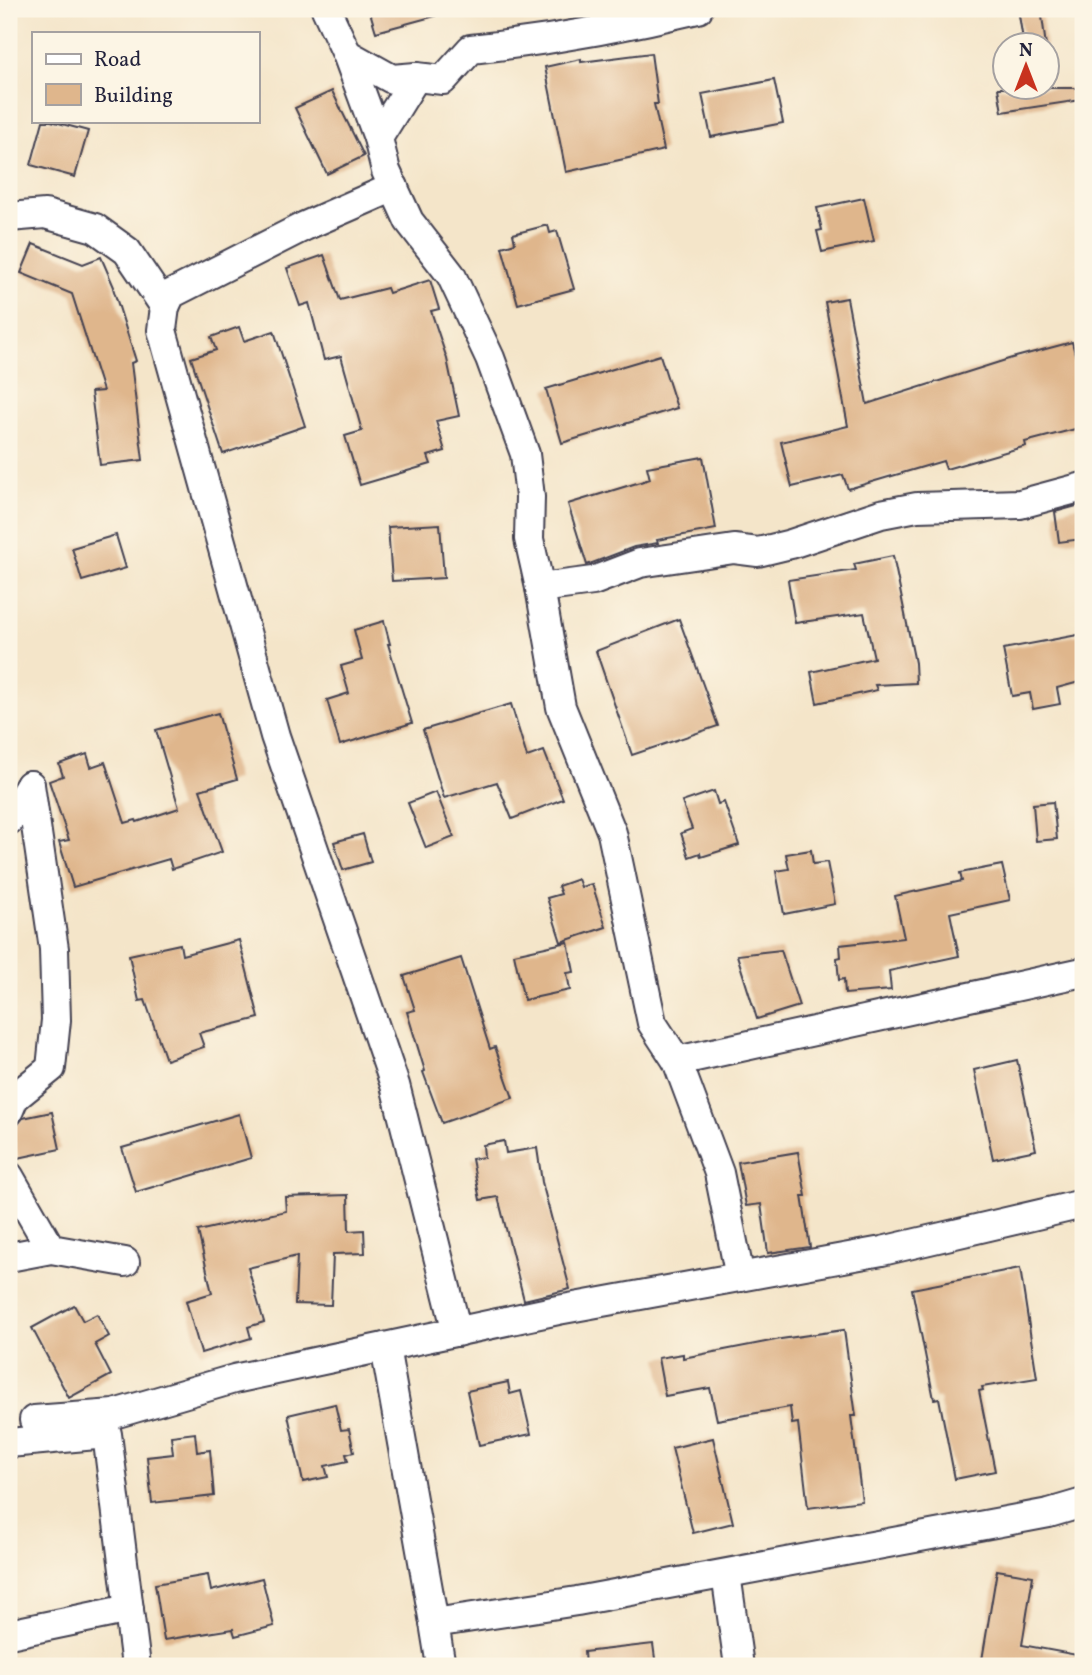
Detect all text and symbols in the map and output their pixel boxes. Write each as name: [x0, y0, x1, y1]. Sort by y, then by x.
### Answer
legend: [32, 32, 259, 122]
north arrow: [990, 32, 1060, 102]
text: N: [1019, 38, 1033, 64]
text: Road: [94, 46, 141, 75]
text: Building: [94, 82, 173, 111]

